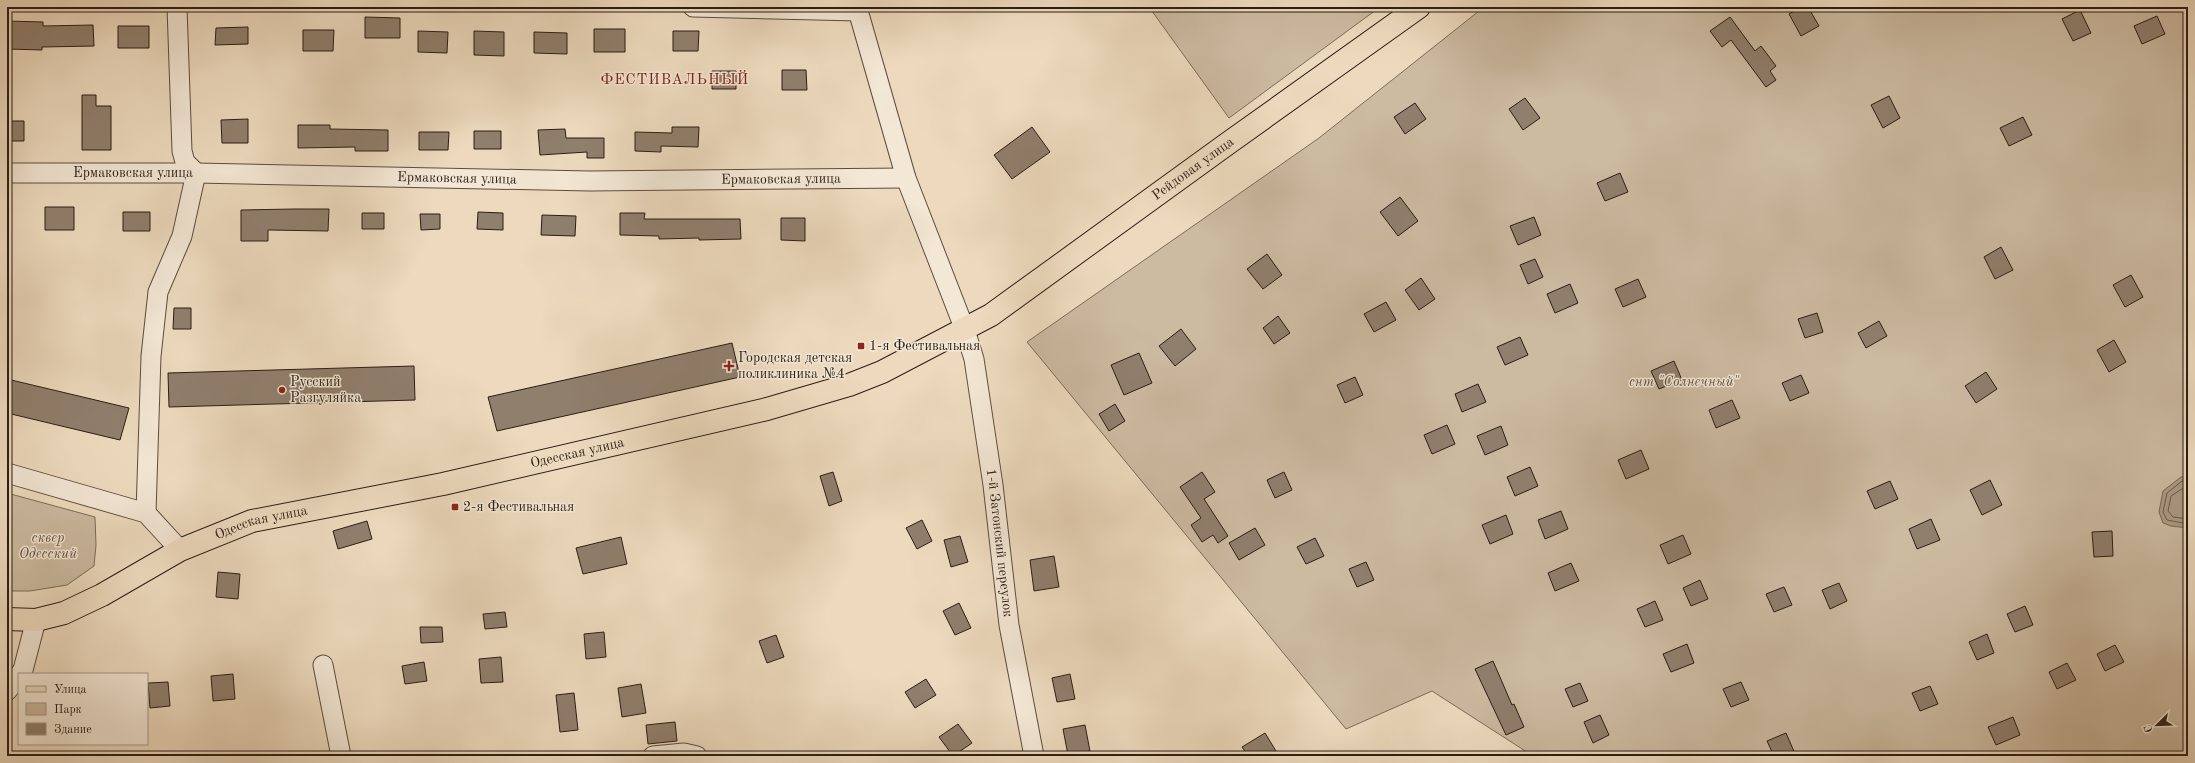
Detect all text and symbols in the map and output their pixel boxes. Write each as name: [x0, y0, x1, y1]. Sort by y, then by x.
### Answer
district label: ФЕСТИВАЛЬНЫЙ: [601, 69, 749, 88]
street label: Рейдовая улица: [1149, 134, 1236, 203]
street label: Ермаковская улица: [73, 166, 193, 180]
street label: Ермаковская улица: [397, 170, 517, 187]
street label: Ермаковская улица: [721, 172, 841, 187]
place label: 1-я Фестивальная: [869, 339, 980, 353]
marker: 1-я Фестивальная: [856, 341, 866, 351]
place label: Городская детская поликлиника №4: [738, 351, 852, 381]
marker: Городская детская поликлиника №4: [723, 360, 735, 372]
place label: Русский Разгуляйка: [290, 375, 361, 405]
park label: снт "Солнечный": [1629, 375, 1740, 389]
marker: Русский Разгуляйка: [277, 385, 287, 395]
street label: Одесская улица: [529, 435, 626, 471]
street label: 1-й Затонский переулок: [984, 468, 1015, 618]
place label: 2-я Фестивальная: [463, 500, 574, 514]
marker: 2-я Фестивальная: [450, 502, 460, 512]
street label: Одесская улица: [213, 503, 309, 542]
park label: сквер Одесский: [19, 531, 77, 561]
legend: [18, 673, 148, 745]
text: Улица: [54, 684, 87, 696]
text: Парк: [54, 704, 82, 716]
north arrow: [2137, 705, 2177, 745]
text: С: [2143, 723, 2156, 734]
text: Здание: [54, 724, 92, 736]

